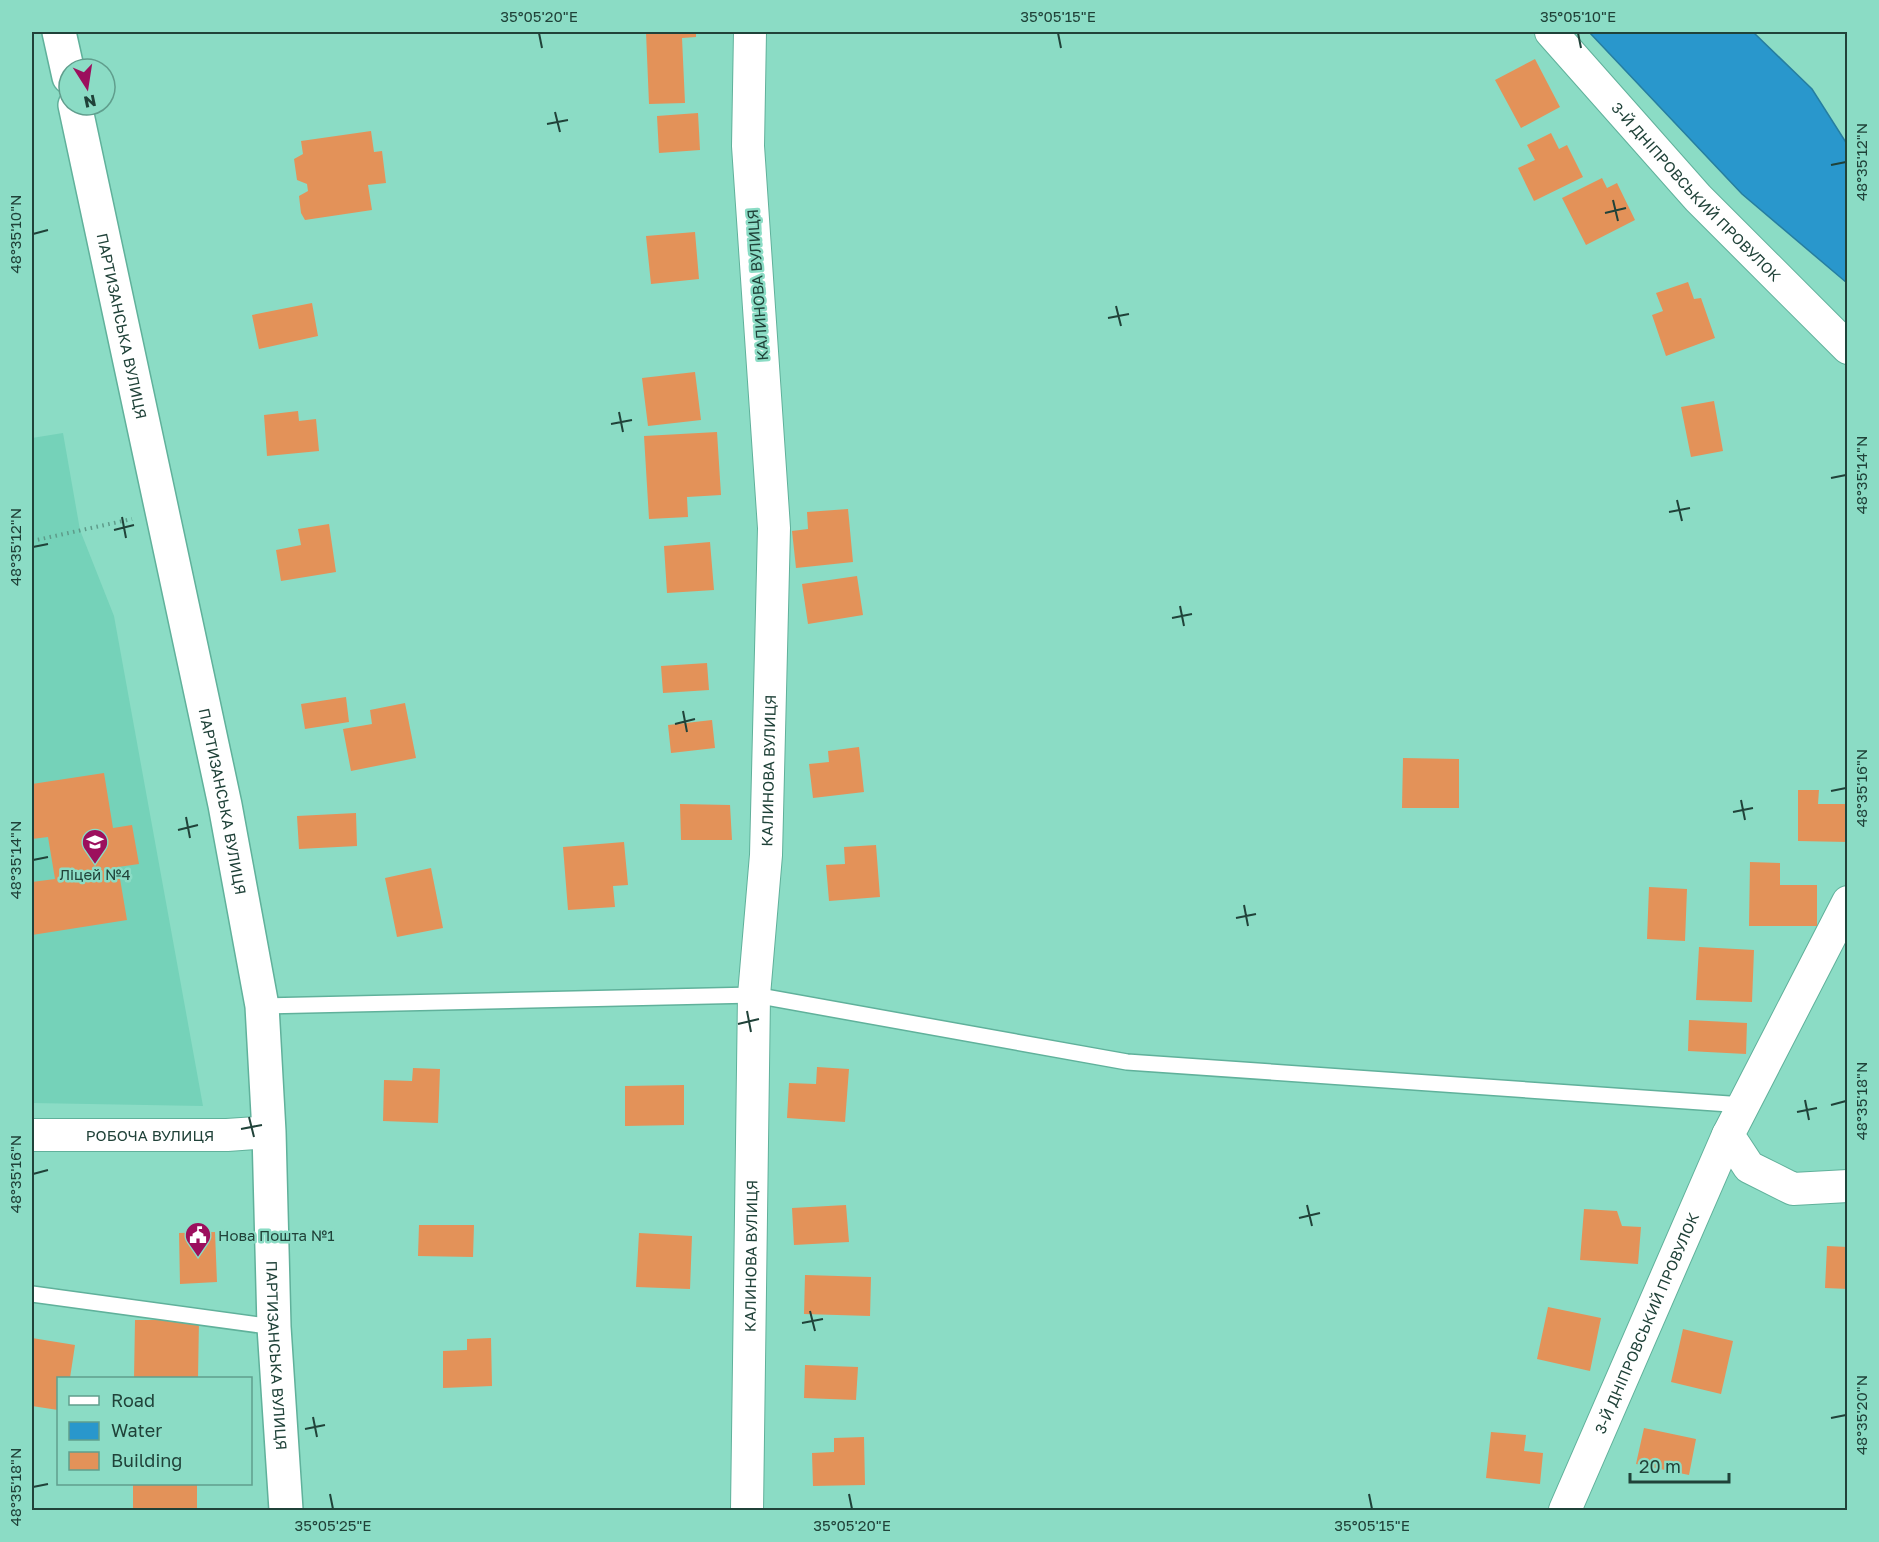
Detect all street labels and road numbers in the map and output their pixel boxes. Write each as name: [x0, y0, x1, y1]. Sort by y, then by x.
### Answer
street label: 3-Й ДНІПРОВСЬКИЙ ПРОВУЛОК: [1608, 98, 1785, 285]
street label: КАЛИНОВА ВУЛИЦЯ: [743, 209, 771, 361]
street label: ПАРТИЗАНСЬКА ВУЛИЦЯ: [94, 231, 151, 421]
street label: КАЛИНОВА ВУЛИЦЯ: [757, 694, 779, 847]
street label: ПАРТИЗАНСЬКА ВУЛИЦЯ: [195, 706, 250, 896]
street label: РОБОЧА ВУЛИЦЯ: [86, 1126, 214, 1144]
street label: КАЛИНОВА ВУЛИЦЯ: [740, 1180, 760, 1332]
street label: 3-Й ДНІПРОВСЬКИЙ ПРОВУЛОК: [1590, 1209, 1702, 1436]
street label: ПАРТИЗАНСЬКА ВУЛИЦЯ: [263, 1260, 291, 1451]

